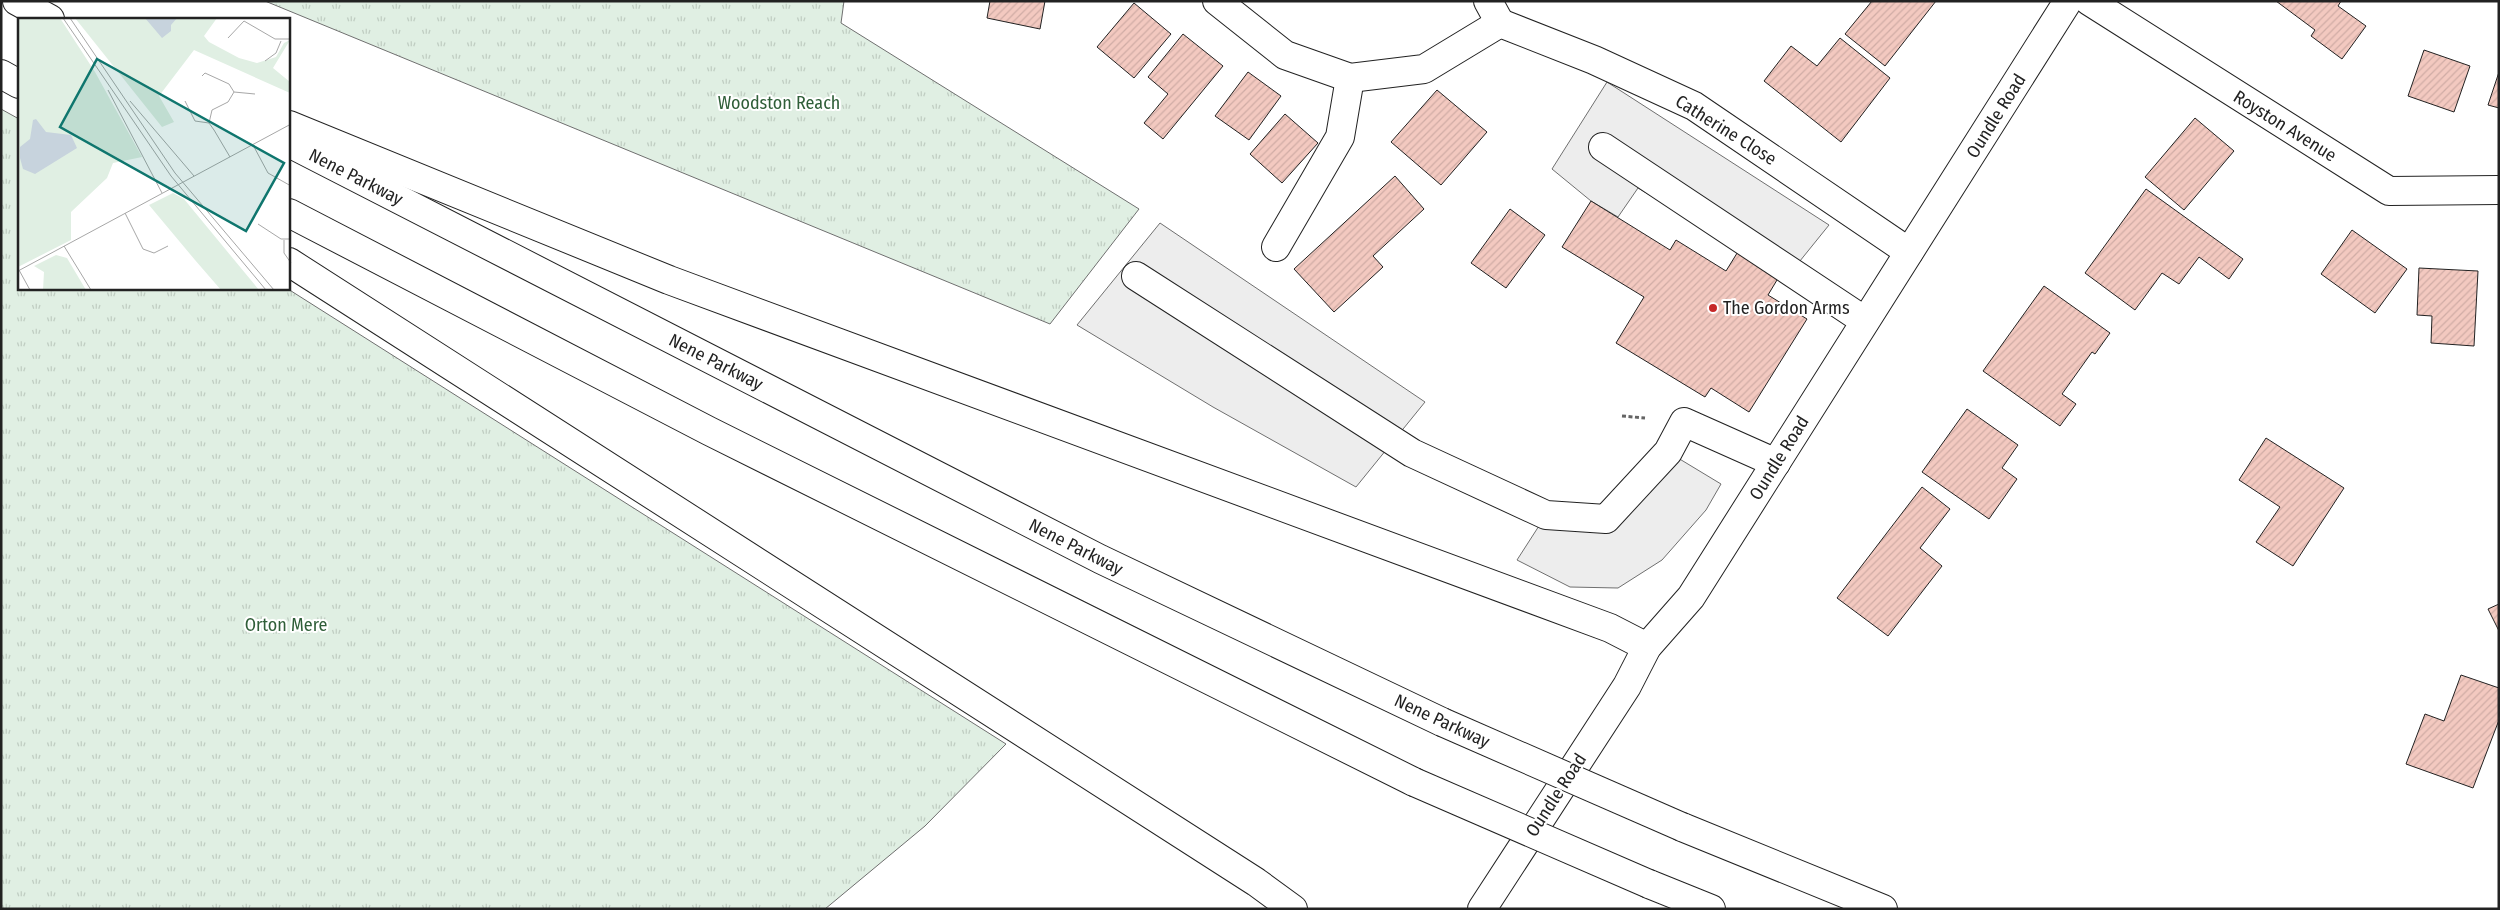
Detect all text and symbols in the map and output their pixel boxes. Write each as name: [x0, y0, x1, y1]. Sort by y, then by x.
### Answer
inset map: [18, 18, 290, 290]
street label: Oundle Road: [1962, 70, 2030, 162]
street label: Royston Avenue: [2229, 86, 2341, 166]
street label: Catherine Close: [1671, 90, 1781, 170]
park label: Woodston Reach: [718, 92, 840, 114]
street label: Nene Parkway: [305, 144, 407, 210]
place label: The Gordon Arms: [1723, 297, 1850, 319]
marker: The Gordon Arms: [1707, 302, 1719, 314]
street label: Nene Parkway: [665, 329, 767, 395]
street label: Oundle Road: [1745, 412, 1813, 504]
street label: Nene Parkway: [1025, 514, 1127, 580]
park label: Orton Mere: [245, 614, 327, 636]
street label: Nene Parkway: [1391, 689, 1493, 753]
street label: Oundle Road: [1521, 749, 1591, 841]

